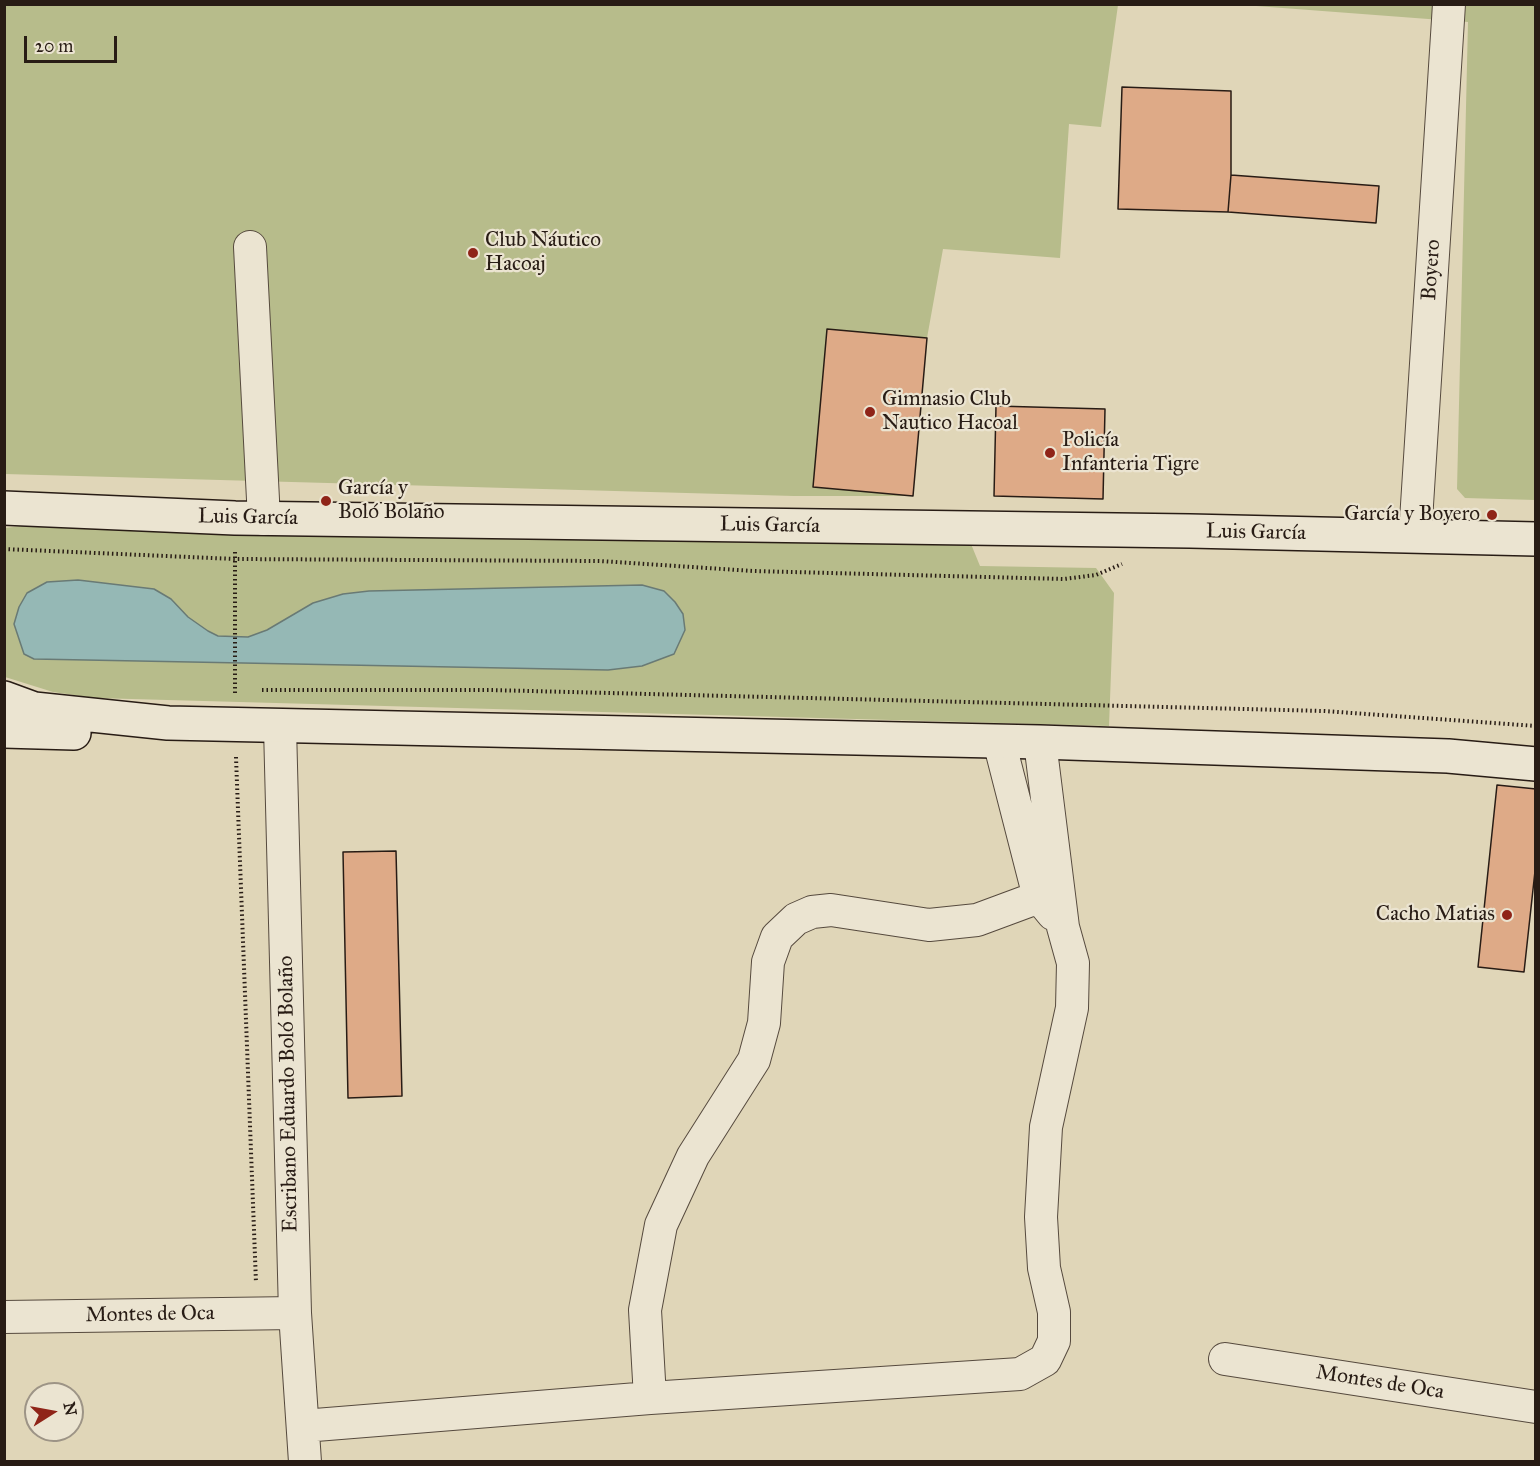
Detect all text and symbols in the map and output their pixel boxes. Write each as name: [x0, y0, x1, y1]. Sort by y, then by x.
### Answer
scale bar: [27, 24, 120, 62]
text: 20 m: [35, 35, 73, 57]
place label: Club Náutico Hacoaj: [485, 228, 601, 278]
street label: Boyero: [1417, 239, 1447, 301]
marker: Club Náutico Hacoaj: [466, 246, 480, 260]
place label: Gimnasio Club Nautico Hacoal: [882, 387, 1018, 437]
marker: Gimnasio Club Nautico Hacoal: [863, 405, 877, 419]
place label: Policía Infanteria Tigre: [1062, 428, 1199, 478]
marker: Policía Infanteria Tigre: [1043, 446, 1057, 460]
place label: García y Boló Bolaño: [338, 476, 445, 526]
marker: García y Boló Bolaño: [319, 494, 333, 508]
place label: García y Boyero: [1344, 502, 1480, 528]
street label: Luis García: [198, 505, 298, 531]
marker: García y Boyero: [1485, 508, 1499, 522]
street label: Luis García: [720, 513, 820, 539]
street label: Luis García: [1206, 520, 1306, 546]
place label: Cacho Matias: [1376, 902, 1495, 928]
marker: Cacho Matias: [1500, 908, 1514, 922]
street label: Escribano Eduardo Boló Bolaño: [274, 955, 304, 1233]
street label: Montes de Oca: [85, 1301, 215, 1329]
street label: Montes de Oca: [1314, 1360, 1446, 1406]
north arrow: [24, 1382, 84, 1442]
text: N: [60, 1400, 81, 1417]

